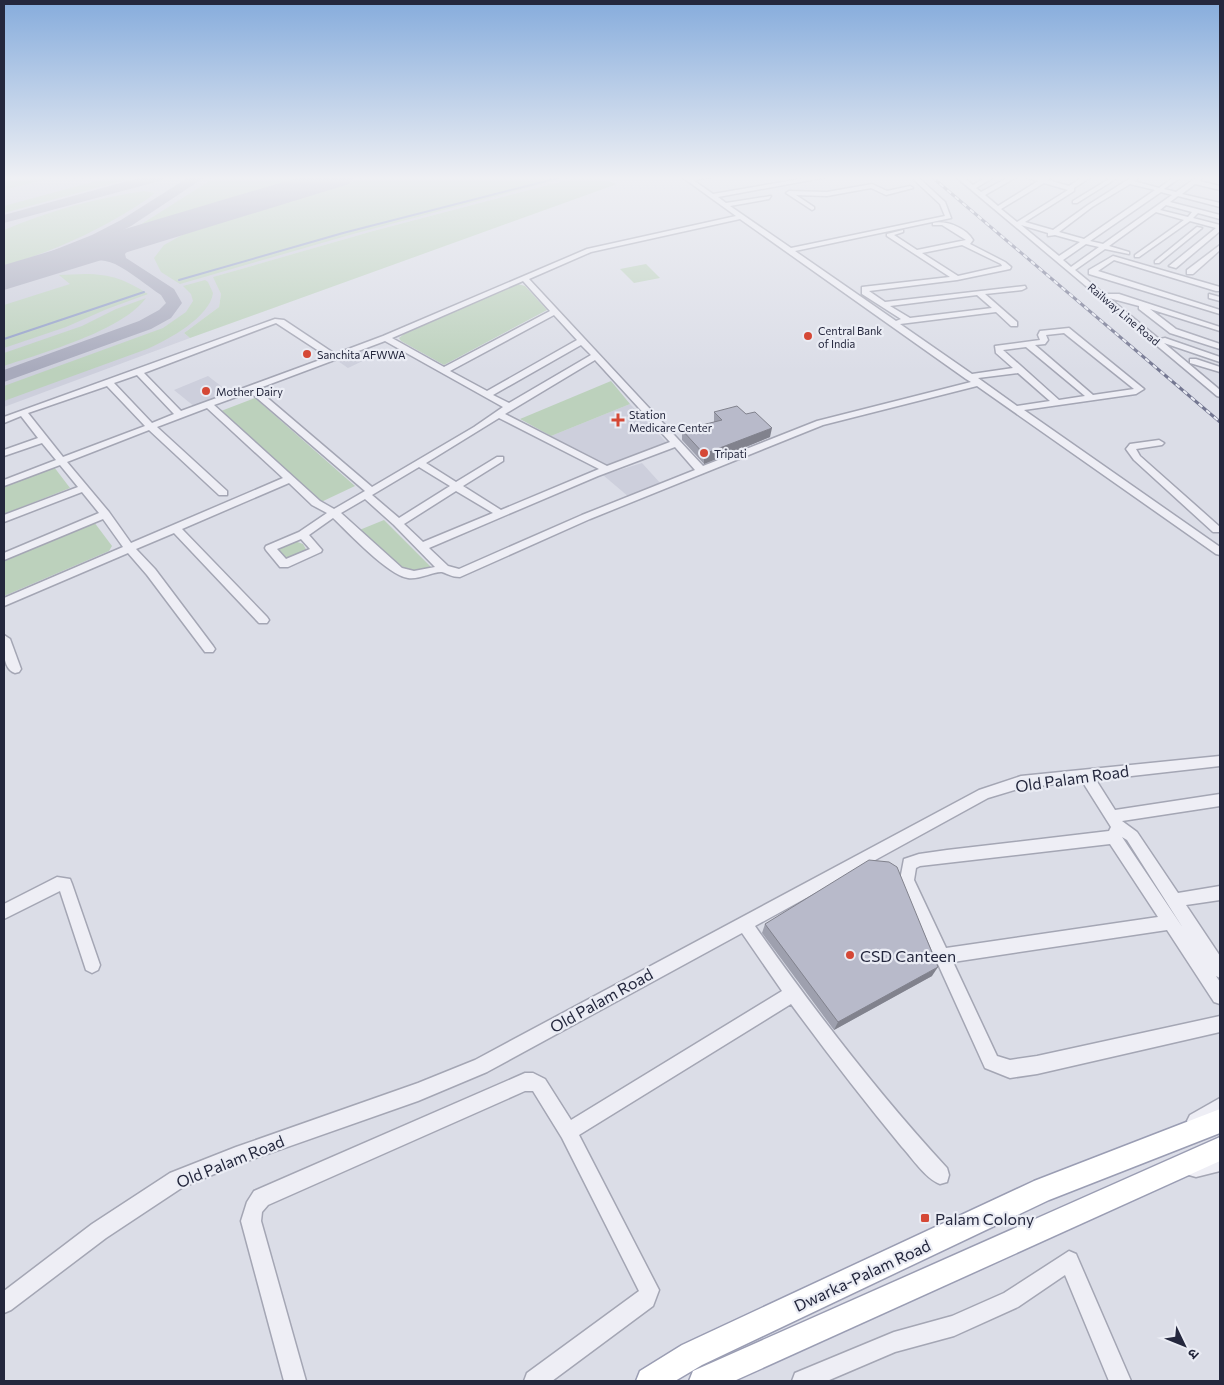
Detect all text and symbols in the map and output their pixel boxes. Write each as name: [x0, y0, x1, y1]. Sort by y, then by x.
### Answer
street label: Railway Line Road: [1085, 280, 1163, 348]
place label: Central Bank of India: [818, 324, 882, 350]
marker: Central Bank of India: [802, 330, 814, 342]
marker: Sanchita AFWWA: [301, 348, 313, 360]
place label: Sanchita AFWWA: [317, 348, 406, 361]
marker: Mother Dairy: [200, 385, 212, 397]
place label: Mother Dairy: [216, 385, 283, 398]
place label: Station Medicare Center: [629, 408, 713, 434]
marker: Station Medicare Center: [611, 413, 625, 427]
marker: Tripati: [698, 447, 710, 459]
place label: Tripati: [714, 447, 747, 460]
street label: Old Palam Road: [1014, 761, 1130, 795]
place label: CSD Canteen: [860, 946, 956, 965]
marker: CSD Canteen: [844, 949, 856, 961]
street label: Old Palam Road: [546, 964, 656, 1036]
street label: Old Palam Road: [173, 1131, 287, 1191]
place label: Palam Colony: [935, 1209, 1034, 1228]
marker: Palam Colony: [919, 1212, 931, 1224]
street label: Dwarka-Palam Road: [791, 1235, 933, 1315]
north arrow: [1159, 1320, 1209, 1370]
text: उ: [1184, 1345, 1203, 1364]

